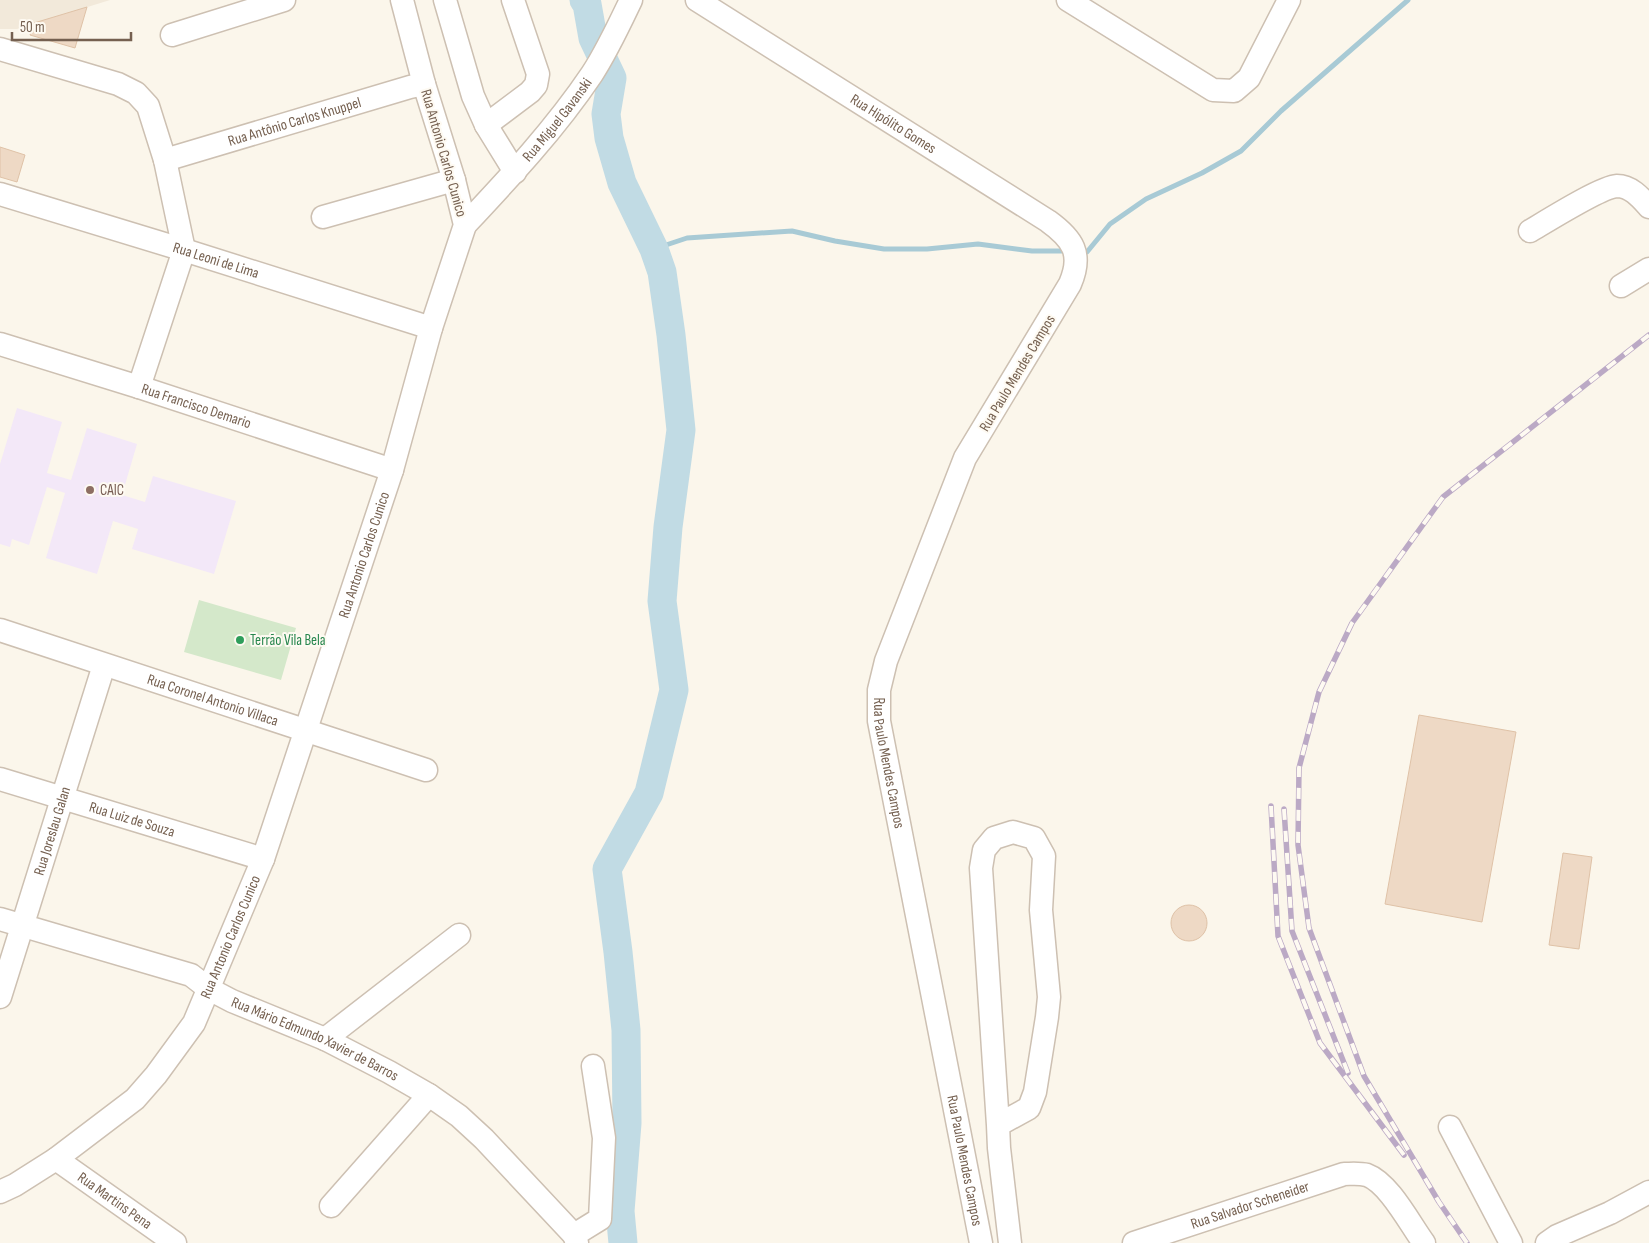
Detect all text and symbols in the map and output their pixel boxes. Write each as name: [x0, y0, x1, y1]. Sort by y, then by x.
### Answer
scale bar: [12, 10, 131, 42]
text: 50 m: [20, 18, 45, 37]
street label: Rua Miguel Gavanski: [519, 74, 596, 166]
street label: Rua Antonio Carlos Cunico: [416, 87, 471, 219]
street label: Rua Hipólito Gomes: [846, 90, 940, 158]
street label: Rua Antônio Carlos Knuppel: [226, 93, 363, 151]
street label: Rua Leoni de Lima: [171, 238, 262, 283]
street label: Rua Paulo Mendes Campos: [975, 312, 1060, 435]
street label: Rua Francisco Demario: [139, 379, 254, 433]
place label: CAIC: [100, 481, 124, 500]
marker: CAIC: [84, 484, 96, 496]
street label: Rua Antonio Carlos Cunico: [335, 489, 394, 621]
place label: Terrão Vila Bela: [250, 631, 326, 650]
marker: Terrão Vila Bela: [234, 634, 246, 646]
street label: Rua Coronel Antonio Villaca: [145, 670, 281, 731]
street label: Rua Paulo Mendes Campos: [869, 697, 909, 830]
street label: Rua Joreslau Galan: [30, 785, 75, 878]
street label: Rua Luiz de Souza: [87, 798, 177, 842]
street label: Rua Antonio Carlos Cunico: [196, 873, 265, 1002]
street label: Rua Mário Edmundo Xavier de Barros: [228, 993, 402, 1085]
street label: Rua Paulo Mendes Campos: [942, 1094, 986, 1228]
street label: Rua Martins Pena: [74, 1168, 156, 1234]
street label: Rua Salvador Scheneider: [1188, 1177, 1312, 1234]

